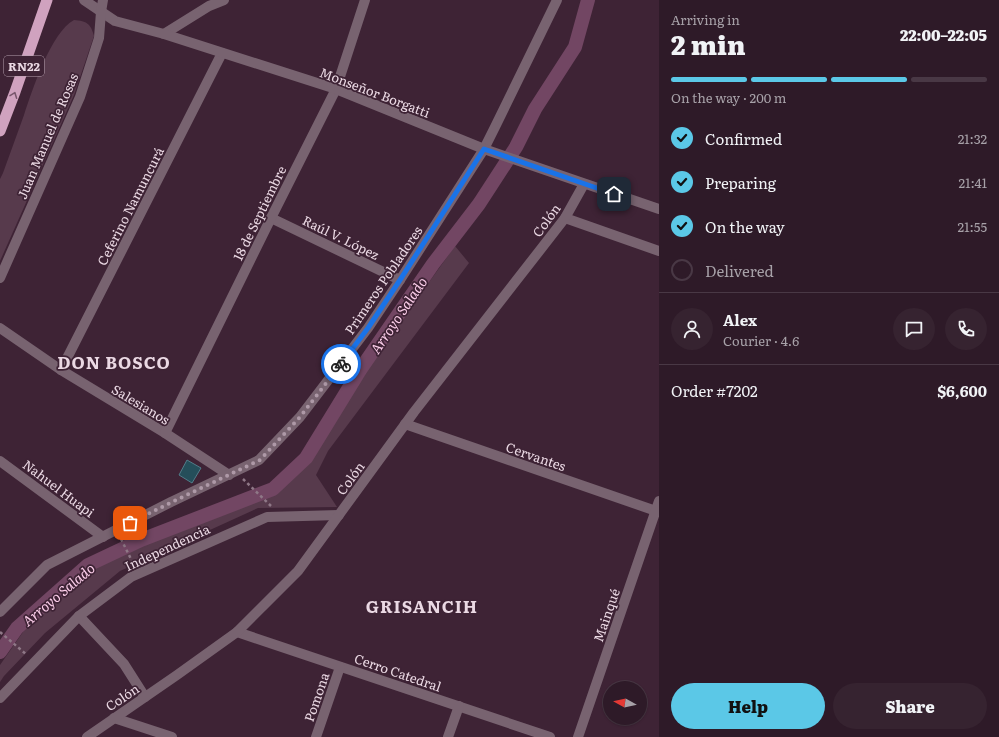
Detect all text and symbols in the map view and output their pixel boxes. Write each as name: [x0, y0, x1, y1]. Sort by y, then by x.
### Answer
text: Arriving in: [671, 10, 740, 29]
text: 22:00–22:05: [900, 23, 987, 46]
text: 2 min: [671, 24, 746, 63]
road number: RN22: [4, 56, 44, 76]
street label: Monseñor Borgatti: [317, 62, 434, 122]
street label: Juan Manuel de Rosas: [12, 70, 82, 202]
text: On the way · 200 m: [671, 88, 786, 107]
one-way arrow: [9, 92, 17, 99]
icon: check: [671, 127, 693, 149]
text: Confirmed: [705, 127, 782, 150]
text: 21:32: [958, 129, 987, 148]
street label: Ceferino Namuncurá: [92, 144, 168, 268]
street label: 18 de Septiembre: [228, 162, 290, 264]
icon: check: [671, 171, 693, 193]
text: Preparing: [705, 171, 776, 194]
text: 21:41: [959, 173, 987, 192]
pin: [597, 177, 631, 211]
icon: home: [603, 183, 625, 205]
street label: Colón: [527, 199, 565, 240]
street label: Raúl V. López: [299, 210, 383, 264]
icon: check: [671, 215, 693, 237]
text: On the way: [705, 215, 785, 238]
text: 21:55: [958, 217, 987, 236]
street label: Primeros Pobladores: [340, 222, 426, 338]
text: Delivered: [705, 259, 774, 282]
water label: Arroyo Salado: [365, 272, 431, 358]
button: person: [671, 308, 713, 350]
text: Alex: [723, 308, 757, 331]
button: chat: [893, 308, 935, 350]
button: phone: [945, 308, 987, 350]
text: Courier · 4.6: [723, 331, 799, 350]
courier: [321, 344, 361, 384]
district label: DON BOSCO: [57, 349, 171, 374]
icon: bike: [330, 353, 352, 375]
street label: Salesianos: [109, 379, 174, 429]
text: Order #7202: [671, 379, 758, 402]
text: $6,600: [937, 379, 987, 402]
street label: Cervantes: [504, 437, 569, 475]
street label: Nahuel Huapi: [19, 455, 99, 522]
street label: Colón: [331, 457, 369, 498]
pin: [113, 506, 147, 540]
icon: bag: [119, 512, 141, 534]
street label: Independencia: [121, 519, 213, 575]
water label: Arroyo Salado: [17, 558, 99, 630]
street label: Mainqué: [588, 586, 624, 644]
district label: GRISANCIH: [366, 593, 478, 618]
street label: Cerro Catedral: [352, 648, 445, 696]
street label: Pomona: [299, 670, 333, 724]
street label: Colón: [101, 679, 143, 715]
north arrow: [603, 681, 647, 725]
map controls: [603, 681, 647, 725]
button: Help: [671, 683, 825, 729]
button: Share: [833, 683, 987, 729]

